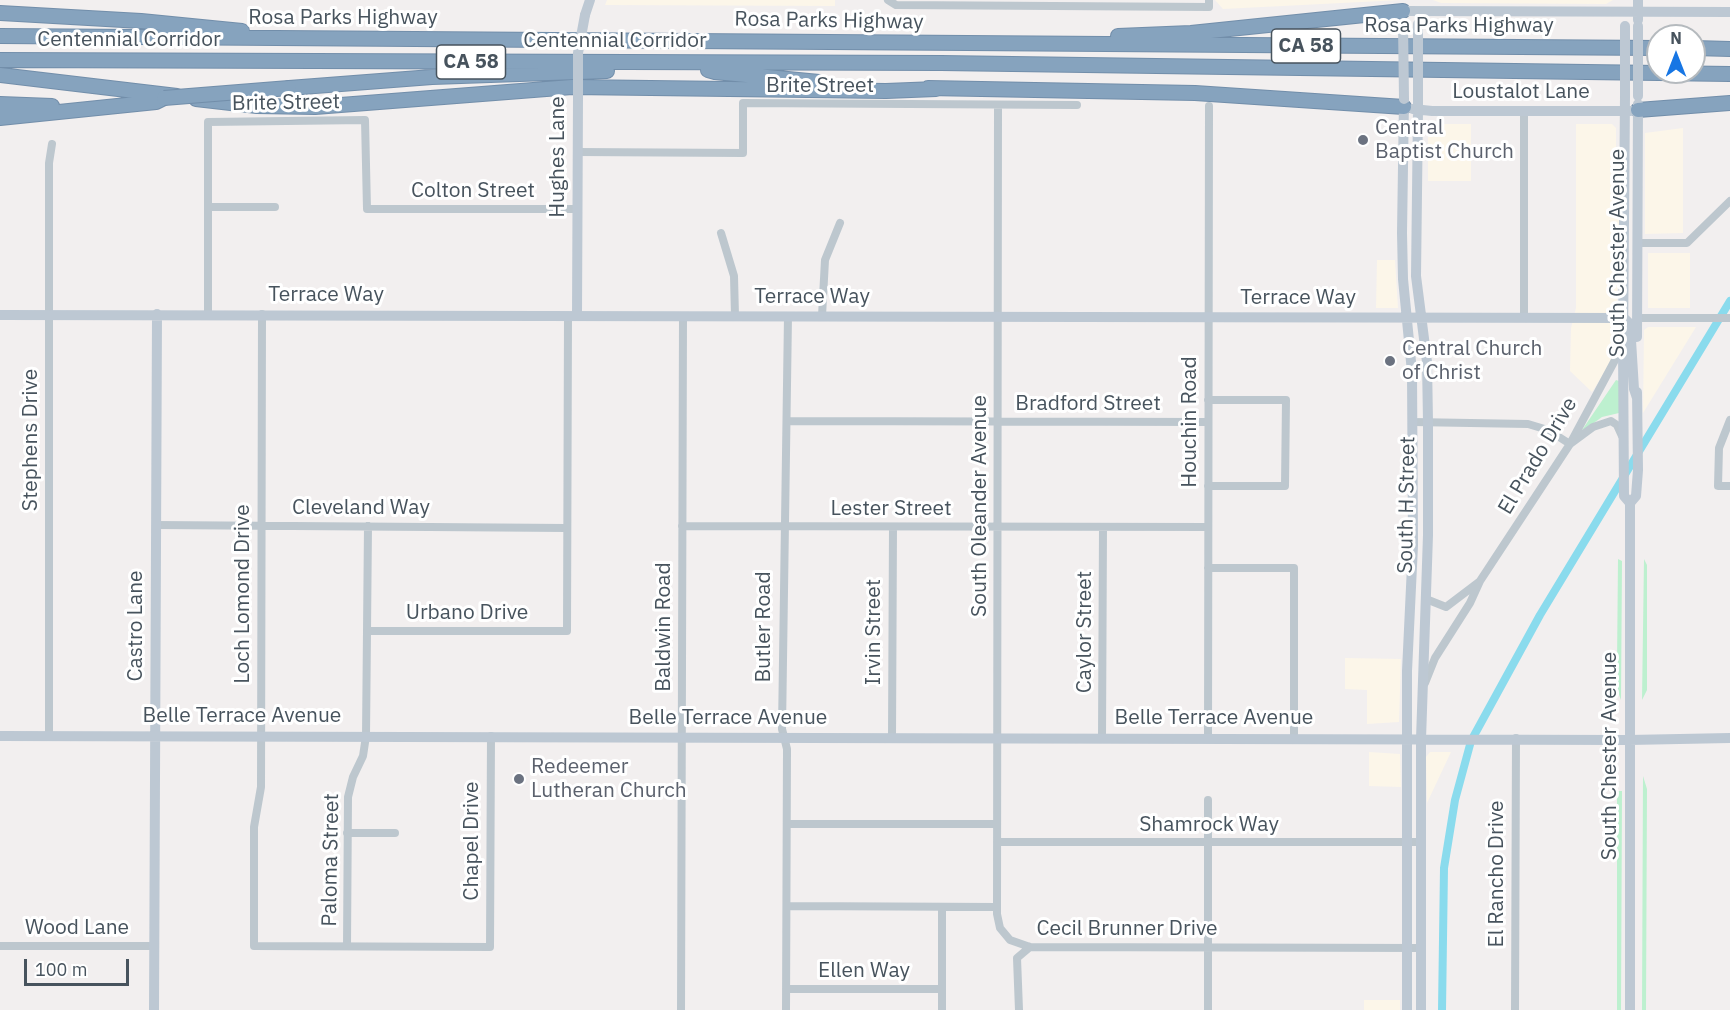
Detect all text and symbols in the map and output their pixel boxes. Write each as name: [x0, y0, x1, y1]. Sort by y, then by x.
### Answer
street label: Rosa Parks Highway: [248, 5, 438, 31]
street label: Rosa Parks Highway: [734, 7, 924, 35]
street label: Rosa Parks Highway: [1364, 13, 1554, 39]
north arrow: [1646, 24, 1706, 84]
street label: Centennial Corridor: [37, 27, 221, 53]
street label: Centennial Corridor: [523, 28, 707, 54]
text: N: [1670, 28, 1682, 48]
road number: CA 58: [1272, 29, 1340, 63]
road number: CA 58: [436, 45, 506, 79]
street label: Brite Street: [766, 73, 874, 99]
street label: Loustalot Lane: [1452, 79, 1590, 105]
street label: Brite Street: [232, 89, 340, 117]
street label: Hughes Lane: [545, 96, 571, 218]
place label: Central Baptist Church: [1375, 115, 1514, 165]
marker: Central Baptist Church: [1356, 133, 1370, 147]
street label: South Chester Avenue: [1605, 149, 1631, 357]
street label: Colton Street: [411, 178, 535, 204]
street label: Terrace Way: [268, 282, 384, 308]
street label: Terrace Way: [754, 284, 870, 310]
street label: Terrace Way: [1240, 285, 1356, 311]
place label: Central Church of Christ: [1402, 336, 1542, 386]
marker: Central Church of Christ: [1383, 354, 1397, 368]
street label: Houchin Road: [1177, 356, 1203, 488]
street label: Stephens Drive: [18, 369, 44, 511]
street label: Bradford Street: [1015, 391, 1161, 417]
street label: El Prado Drive: [1493, 393, 1583, 519]
street label: South Oleander Avenue: [967, 395, 993, 617]
street label: South H Street: [1393, 436, 1421, 574]
street label: Cleveland Way: [292, 495, 430, 521]
street label: Lester Street: [830, 496, 952, 522]
street label: Loch Lomond Drive: [230, 504, 256, 684]
street label: Baldwin Road: [651, 562, 677, 692]
street label: Castro Lane: [123, 570, 149, 682]
street label: Butler Road: [751, 571, 777, 683]
street label: Caylor Street: [1072, 571, 1098, 693]
street label: Irvin Street: [861, 579, 887, 685]
street label: Urbano Drive: [406, 600, 528, 626]
street label: South Chester Avenue: [1597, 652, 1623, 860]
street label: Belle Terrace Avenue: [143, 703, 341, 729]
street label: Belle Terrace Avenue: [629, 705, 827, 731]
street label: Belle Terrace Avenue: [1115, 705, 1313, 731]
place label: Redeemer Lutheran Church: [531, 754, 687, 804]
marker: Redeemer Lutheran Church: [512, 772, 526, 786]
street label: Chapel Drive: [459, 781, 485, 901]
street label: Paloma Street: [317, 793, 345, 927]
street label: El Rancho Drive: [1484, 800, 1510, 948]
street label: Shamrock Way: [1139, 812, 1279, 838]
street label: Wood Lane: [25, 915, 129, 941]
street label: Cecil Brunner Drive: [1036, 916, 1218, 942]
scale bar: [27, 947, 132, 985]
text: 100 m: [35, 958, 87, 981]
street label: Ellen Way: [818, 958, 910, 984]

